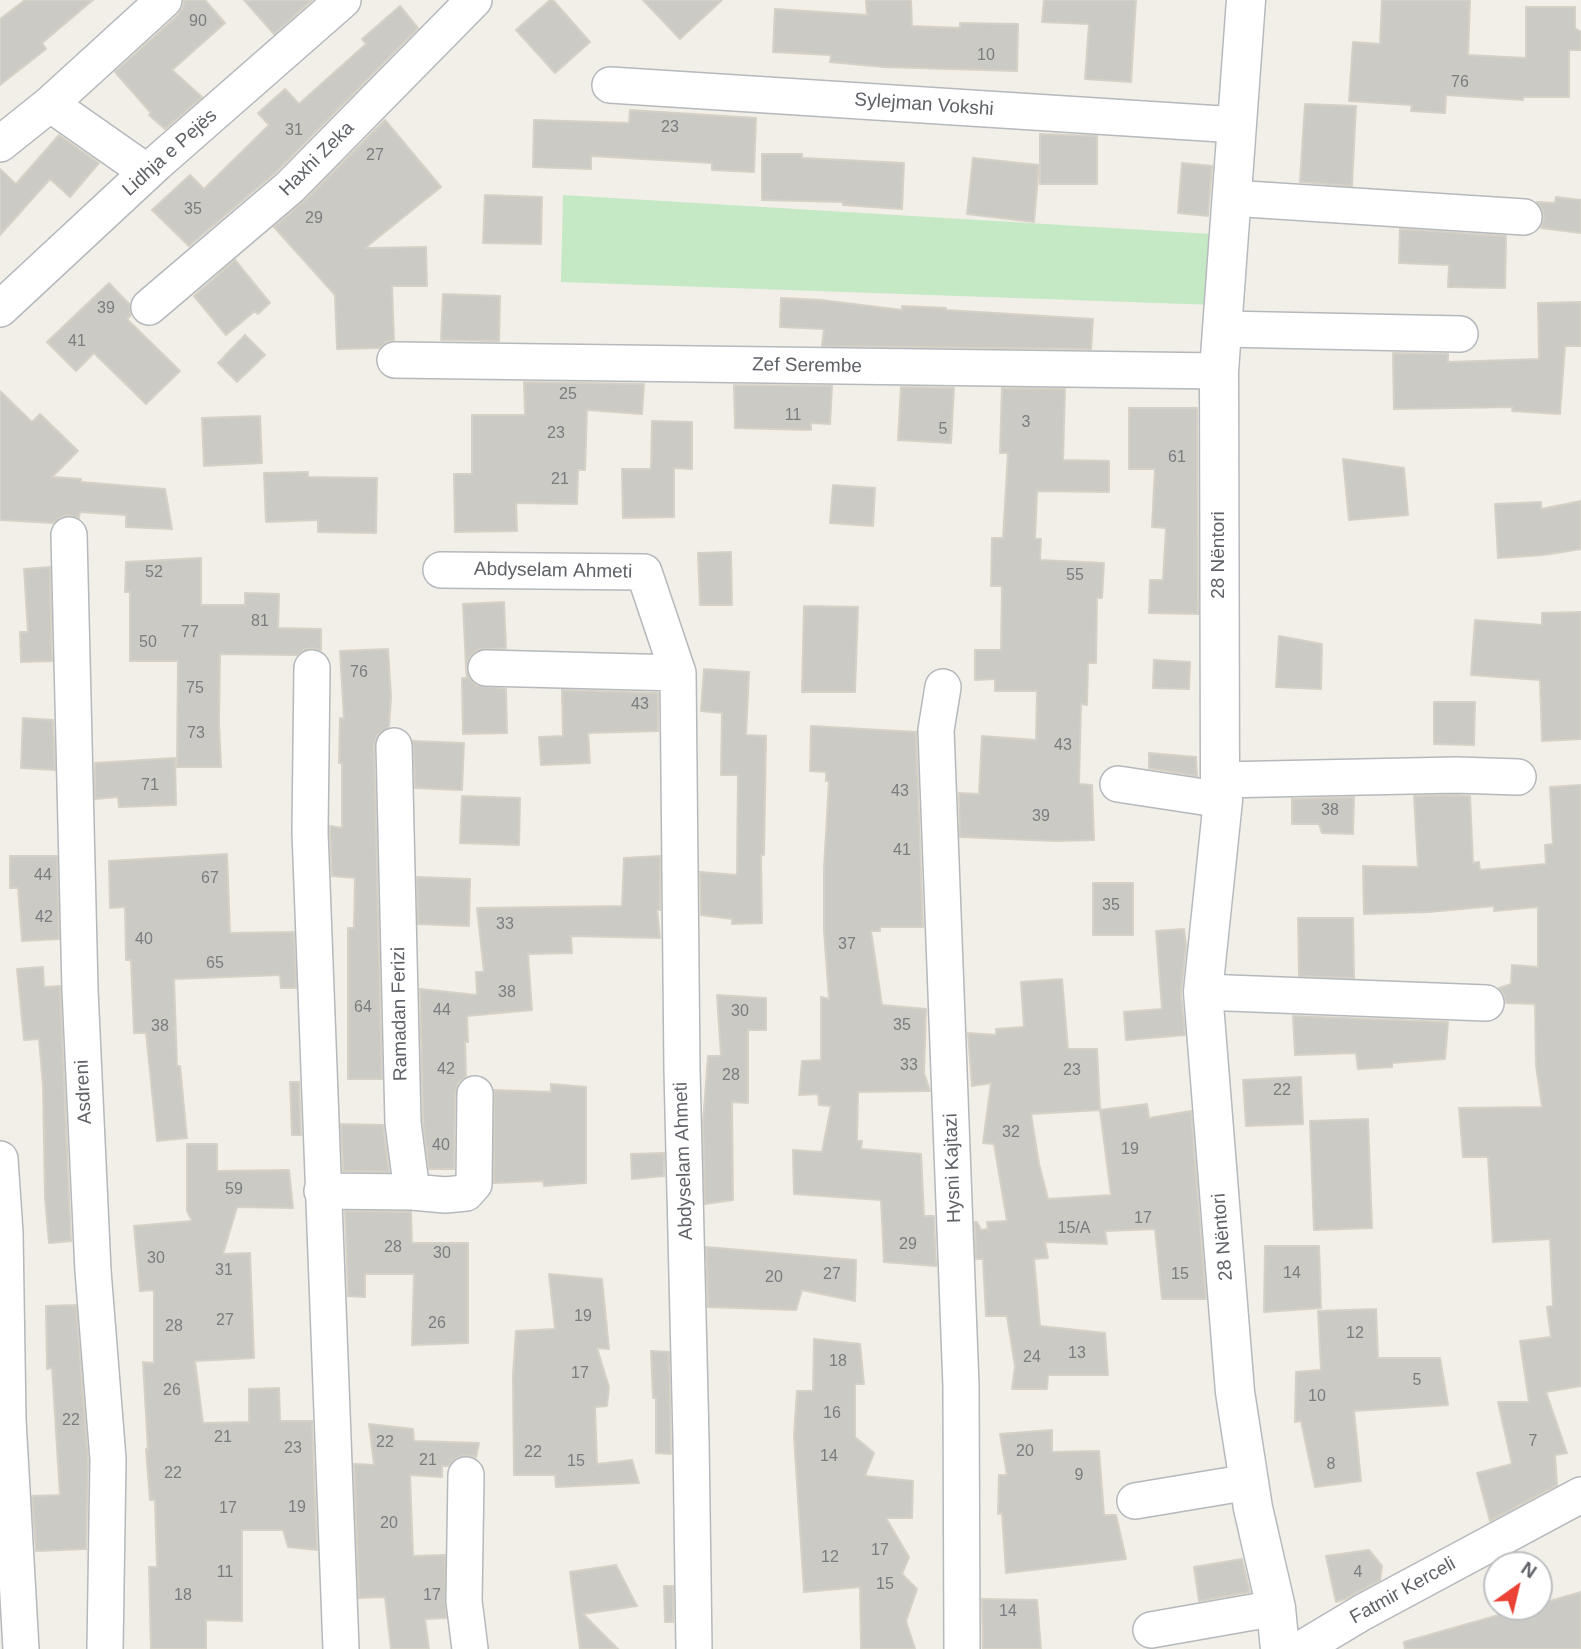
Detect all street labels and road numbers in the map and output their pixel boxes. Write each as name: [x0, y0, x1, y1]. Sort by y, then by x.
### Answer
street label: Sylejman Vokshi: [854, 89, 994, 121]
street label: Lidhja e Pejës: [118, 105, 222, 201]
street label: Haxhi Zeka: [275, 117, 359, 201]
street label: Zef Serembe: [752, 354, 862, 378]
street label: 28 Nëntori: [1208, 511, 1230, 599]
street label: Abdyselam Ahmeti: [474, 558, 632, 584]
street label: Ramadan Ferizi: [387, 947, 413, 1081]
street label: Asdreni: [71, 1059, 97, 1125]
street label: Abdyselam Ahmeti: [670, 1081, 698, 1241]
street label: Hysni Kajtazi: [940, 1113, 966, 1223]
street label: 28 Nëntori: [1208, 1192, 1238, 1282]
street label: Fatmir Kerceli: [1346, 1553, 1460, 1629]

